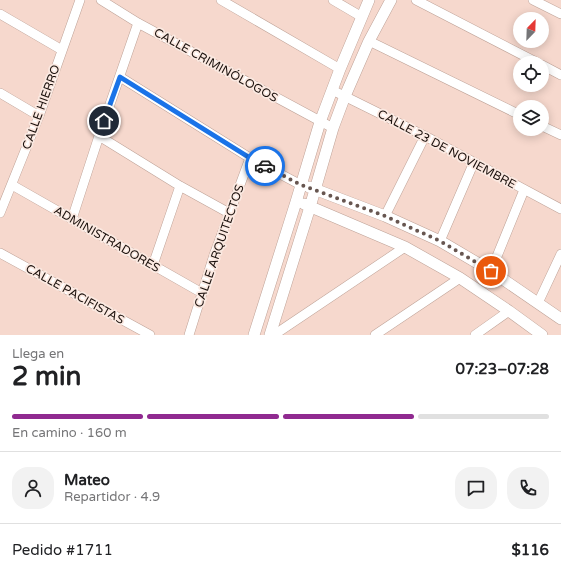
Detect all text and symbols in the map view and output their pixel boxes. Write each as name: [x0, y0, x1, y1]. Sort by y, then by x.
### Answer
north arrow: [513, 12, 549, 48]
map controls: [513, 12, 549, 136]
street label: CALLE CRIMINÓLOGOS: [152, 25, 280, 105]
button: locate: [513, 56, 549, 92]
street label: CALLE HIERRO: [19, 63, 63, 151]
button: layers: [513, 100, 549, 136]
pin: [87, 104, 121, 138]
street label: CALLE 23 DE NOVIEMBRE: [375, 107, 519, 192]
icon: home: [93, 110, 115, 132]
courier: [245, 146, 285, 186]
icon: car: [254, 155, 276, 177]
street label: CALLE ARQUITECTOS: [191, 183, 247, 309]
street label: ADMINISTRADORES: [51, 203, 163, 275]
pin: [474, 254, 508, 288]
icon: bag: [480, 260, 502, 282]
street label: CALLE PACIFISTAS: [23, 261, 127, 327]
text: Llega en: [12, 346, 64, 362]
text: 07:23–07:28: [456, 360, 549, 378]
text: 2 min: [12, 361, 81, 392]
text: En camino · 160 m: [12, 425, 127, 441]
button: person: [12, 467, 54, 509]
button: chat: [455, 467, 497, 509]
button: phone: [507, 467, 549, 509]
text: Mateo: [64, 471, 110, 489]
text: Repartidor · 4.9: [64, 489, 160, 505]
text: Pedido #1711: [12, 541, 113, 559]
text: $116: [511, 541, 549, 559]

